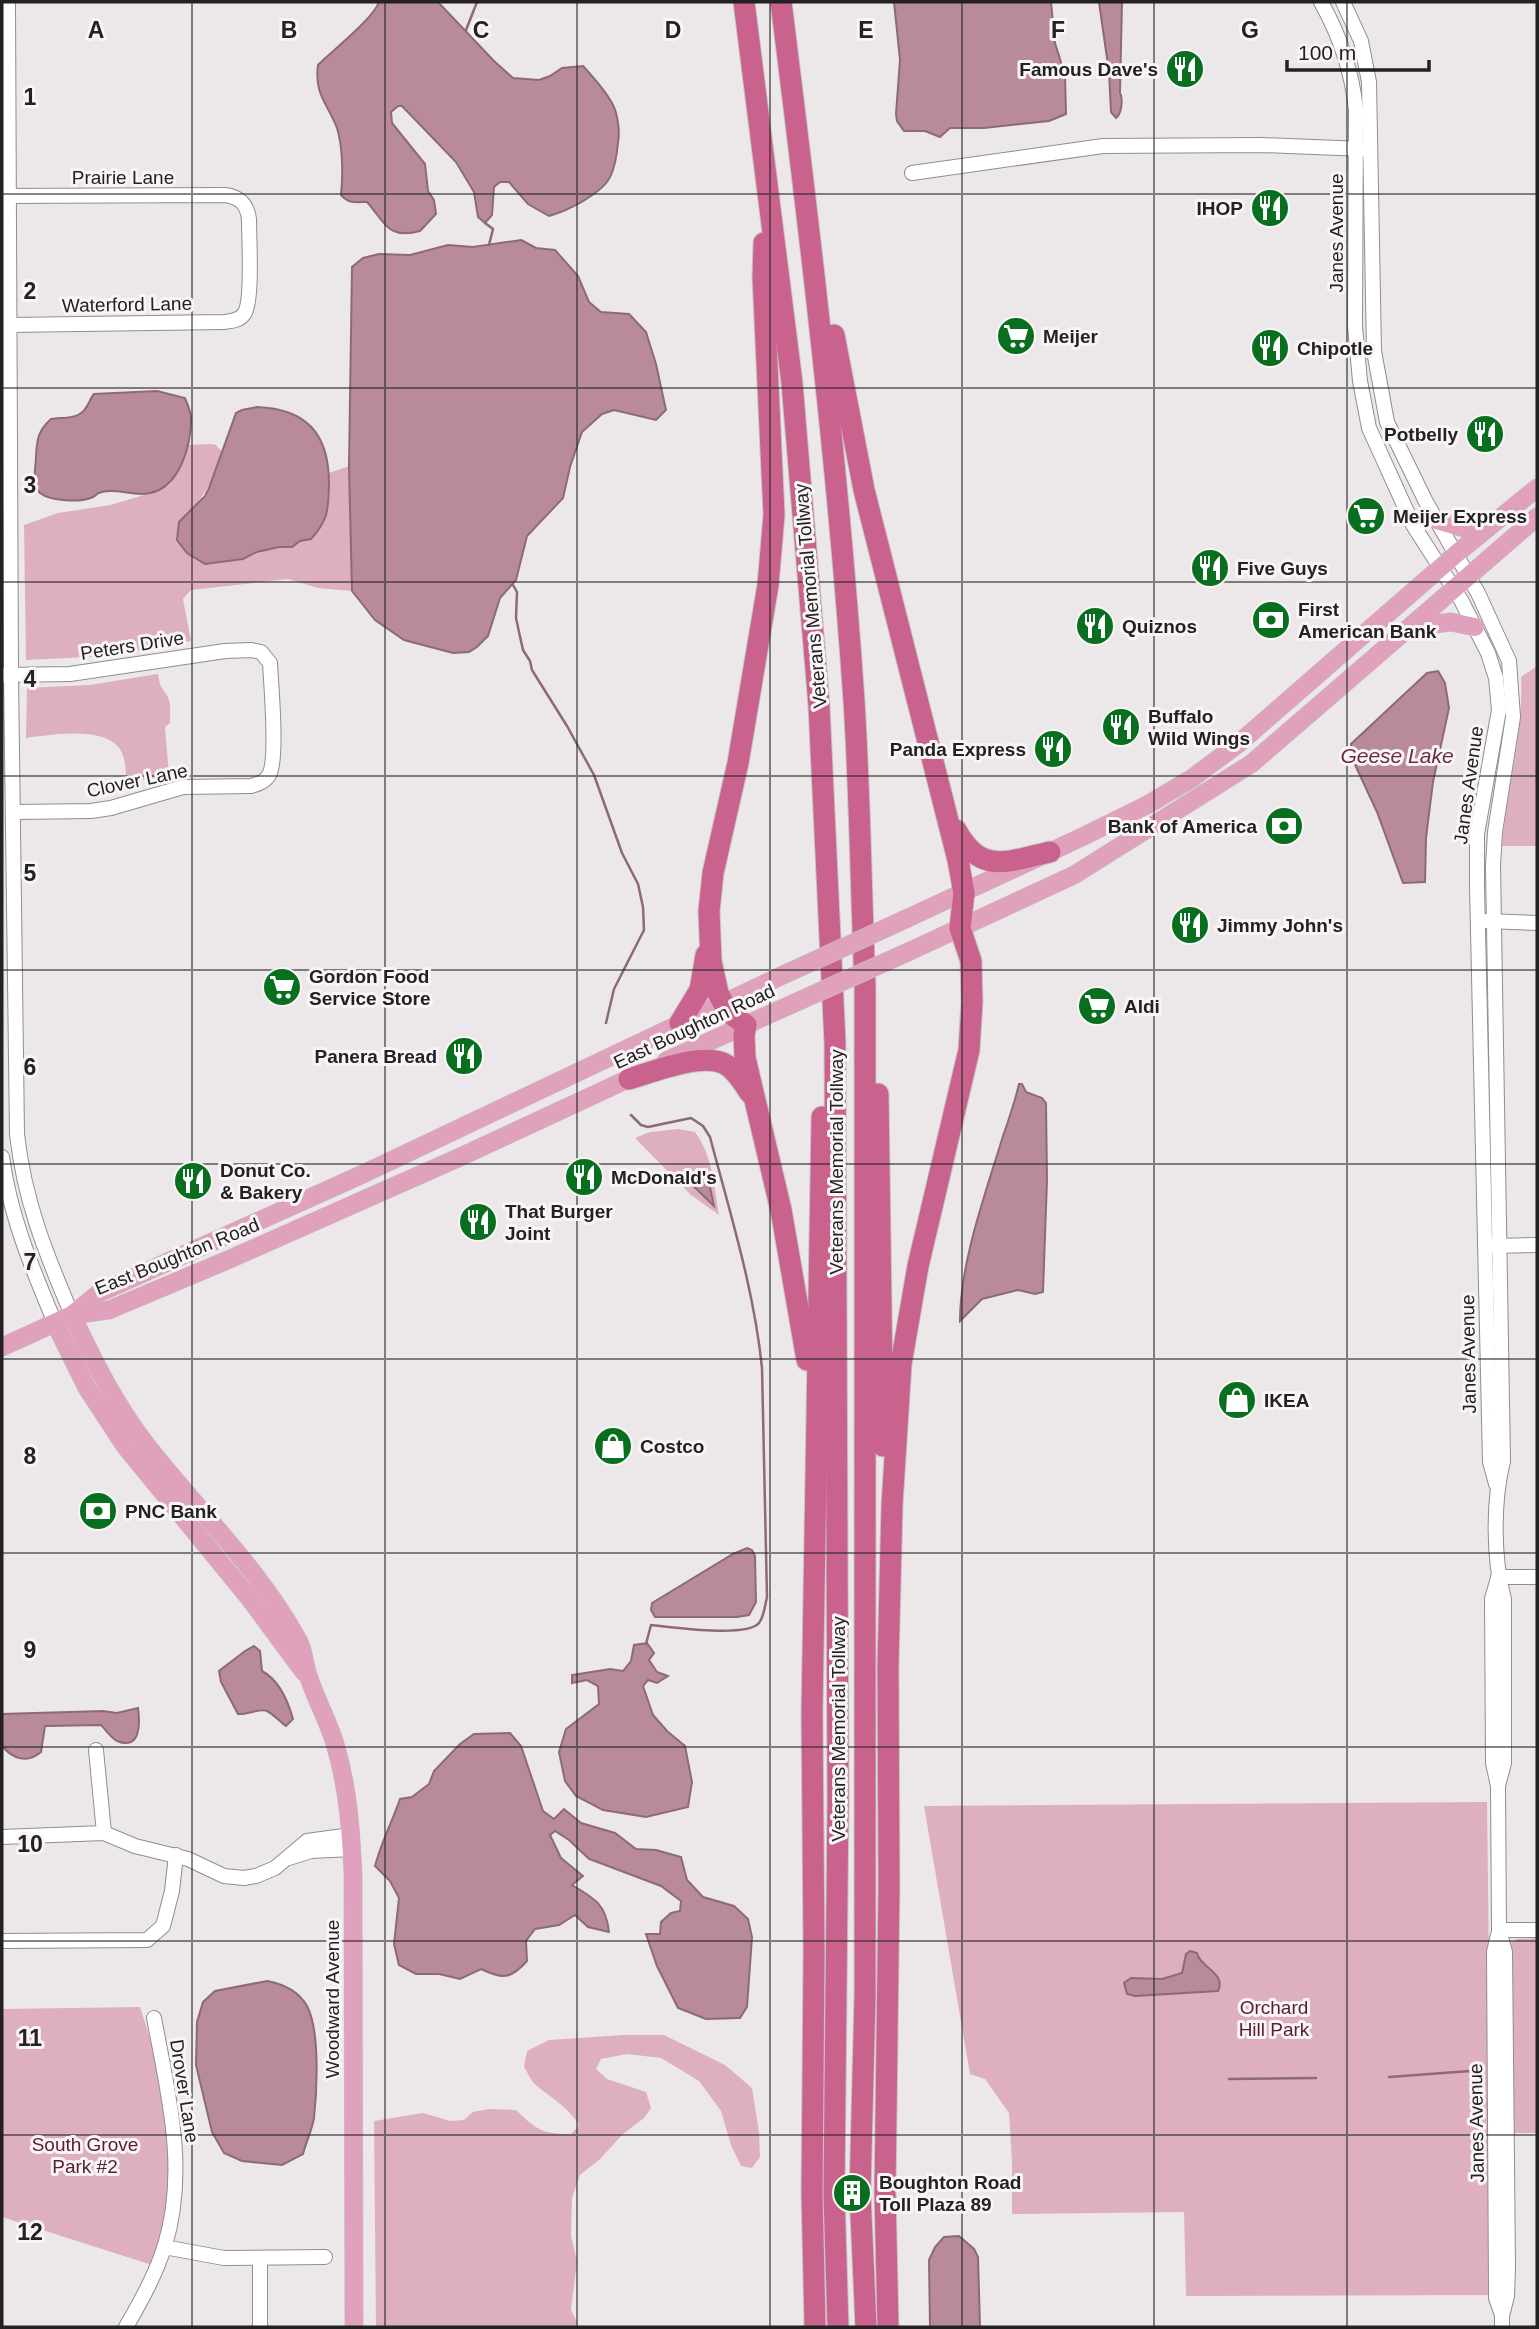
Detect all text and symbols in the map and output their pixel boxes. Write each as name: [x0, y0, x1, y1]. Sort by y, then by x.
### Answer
text: A: [88, 17, 104, 43]
text: B: [281, 17, 297, 43]
text: C: [473, 17, 489, 43]
text: D: [665, 17, 681, 43]
text: E: [858, 17, 874, 43]
text: F: [1051, 17, 1065, 43]
text: G: [1241, 17, 1259, 43]
scale bar: [1287, 28, 1429, 72]
text: 100 m: [1298, 41, 1356, 64]
restaurant icon: Famous Dave's: [1164, 48, 1206, 90]
place label: Famous Dave's: [1019, 59, 1158, 80]
text: 1: [24, 84, 37, 110]
street label: Prairie Lane: [72, 167, 174, 188]
street label: Janes Avenue: [1326, 173, 1347, 293]
restaurant icon: IHOP: [1249, 187, 1291, 229]
place label: IHOP: [1197, 198, 1243, 219]
text: 2: [24, 278, 36, 304]
street label: Waterford Lane: [62, 293, 192, 316]
supermarket icon: Meijer: [995, 315, 1037, 357]
place label: Meijer: [1043, 326, 1099, 347]
restaurant icon: Chipotle: [1249, 327, 1291, 369]
place label: Chipotle: [1297, 338, 1373, 359]
restaurant icon: Potbelly: [1464, 413, 1506, 455]
place label: Potbelly: [1384, 424, 1458, 445]
text: 3: [24, 472, 36, 498]
street label: Veterans Memorial Tollway: [790, 482, 831, 709]
supermarket icon: Meijer Express: [1345, 495, 1387, 537]
place label: Meijer Express: [1393, 506, 1527, 527]
restaurant icon: Five Guys: [1189, 547, 1231, 589]
place label: Five Guys: [1237, 558, 1328, 579]
bank icon: First American Bank: [1250, 599, 1292, 641]
place label: First American Bank: [1298, 599, 1437, 642]
restaurant icon: Quiznos: [1074, 605, 1116, 647]
place label: Quiznos: [1122, 616, 1197, 637]
street label: Peters Drive: [79, 627, 185, 664]
text: 4: [24, 666, 37, 692]
restaurant icon: Buffalo Wild Wings: [1100, 706, 1142, 748]
place label: Buffalo Wild Wings: [1148, 706, 1250, 749]
street label: Janes Avenue: [1450, 725, 1487, 845]
restaurant icon: Panda Express: [1032, 728, 1074, 770]
place label: Panda Express: [890, 739, 1026, 760]
water label: Geese Lake: [1340, 744, 1454, 767]
street label: Clover Lane: [85, 760, 189, 801]
bank icon: Bank of America: [1263, 805, 1305, 847]
place label: Bank of America: [1108, 816, 1257, 837]
text: 5: [24, 860, 37, 886]
restaurant icon: Jimmy John's: [1169, 904, 1211, 946]
place label: Jimmy John's: [1217, 915, 1343, 936]
supermarket icon: Gordon Food Service Store: [261, 966, 303, 1008]
place label: Gordon Food Service Store: [309, 966, 430, 1009]
street label: East Boughton Road: [610, 980, 778, 1073]
supermarket icon: Aldi: [1076, 985, 1118, 1027]
place label: Aldi: [1124, 996, 1160, 1017]
restaurant icon: Panera Bread: [443, 1035, 485, 1077]
place label: Panera Bread: [314, 1046, 437, 1067]
street label: Veterans Memorial Tollway: [826, 1049, 847, 1275]
text: 6: [24, 1054, 36, 1080]
restaurant icon: McDonald's: [563, 1156, 605, 1198]
restaurant icon: Donut Co. & Bakery: [172, 1160, 214, 1202]
place label: Donut Co. & Bakery: [220, 1160, 311, 1203]
place label: McDonald's: [611, 1167, 717, 1188]
restaurant icon: That Burger Joint: [457, 1201, 499, 1243]
place label: That Burger Joint: [505, 1201, 613, 1244]
street label: East Boughton Road: [92, 1214, 262, 1299]
text: 7: [24, 1249, 36, 1275]
street label: Janes Avenue: [1457, 1294, 1480, 1414]
shop icon: IKEA: [1216, 1379, 1258, 1421]
place label: IKEA: [1264, 1390, 1310, 1411]
shop icon: Costco: [592, 1425, 634, 1467]
place label: Costco: [640, 1436, 704, 1457]
text: 8: [24, 1443, 37, 1469]
bank icon: PNC Bank: [77, 1490, 119, 1532]
place label: PNC Bank: [125, 1501, 217, 1522]
street label: Veterans Memorial Tollway: [828, 1616, 849, 1842]
text: 9: [24, 1637, 36, 1663]
text: 10: [17, 1831, 43, 1857]
street label: Woodward Avenue: [322, 1920, 343, 2078]
park label: Orchard Hill Park: [1239, 1997, 1310, 2040]
text: 11: [18, 2025, 42, 2051]
street label: Drover Lane: [166, 2038, 203, 2144]
street label: Janes Avenue: [1465, 2063, 1488, 2183]
park label: South Grove Park #2: [32, 2134, 138, 2177]
building icon: Boughton Road Toll Plaza 89: [831, 2172, 873, 2214]
place label: Boughton Road Toll Plaza 89: [879, 2172, 1021, 2215]
text: 12: [17, 2219, 43, 2245]

